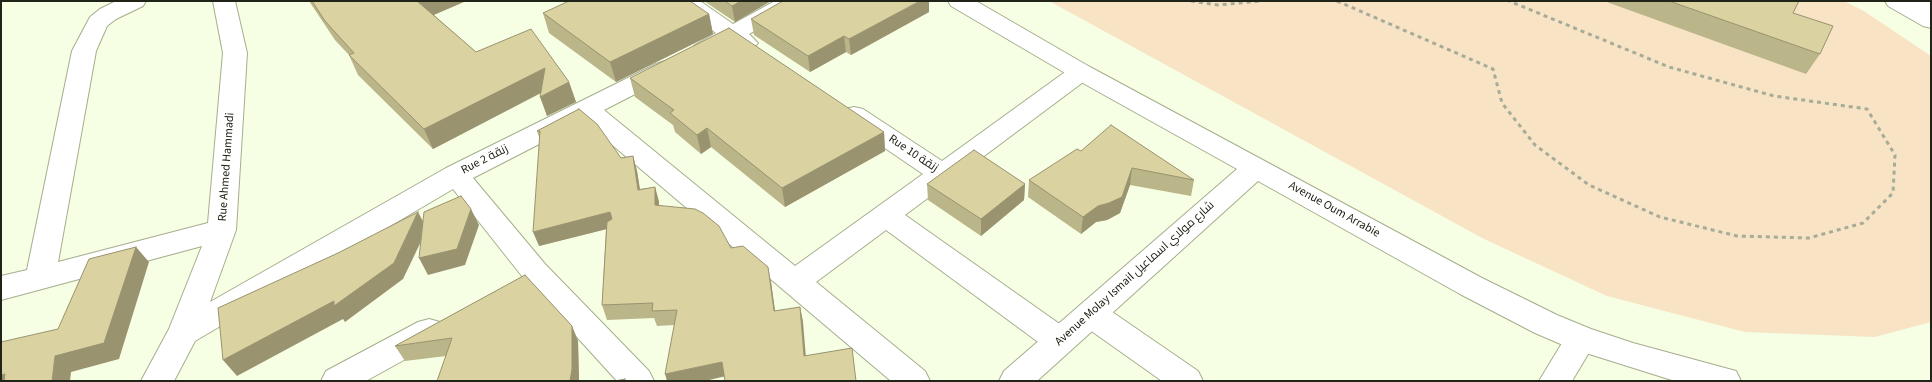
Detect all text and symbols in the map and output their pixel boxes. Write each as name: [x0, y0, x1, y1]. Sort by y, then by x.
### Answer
street label: Rue Ahmed Hammadi: [216, 112, 238, 222]
street label: Rue 10 زنقة: [885, 132, 941, 176]
street label: Rue 2 زنقة: [459, 142, 511, 178]
street label: Avenue Oum Arrabie: [1286, 179, 1382, 241]
street label: Avenue Molay Ismail شارع مولاي اسماعيل: [1052, 199, 1218, 349]

